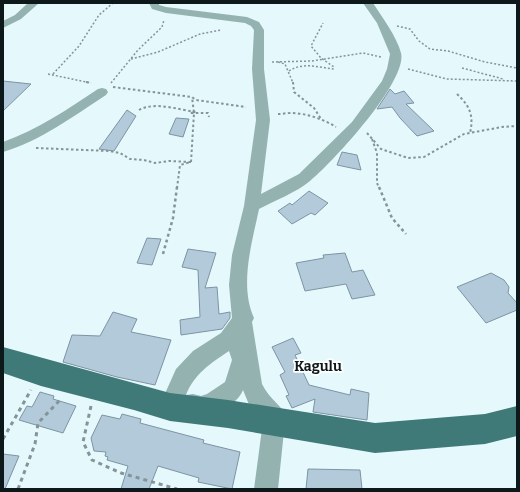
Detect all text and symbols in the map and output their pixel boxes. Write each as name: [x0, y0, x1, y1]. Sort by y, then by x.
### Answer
district label: Kagulu: [294, 358, 342, 375]

